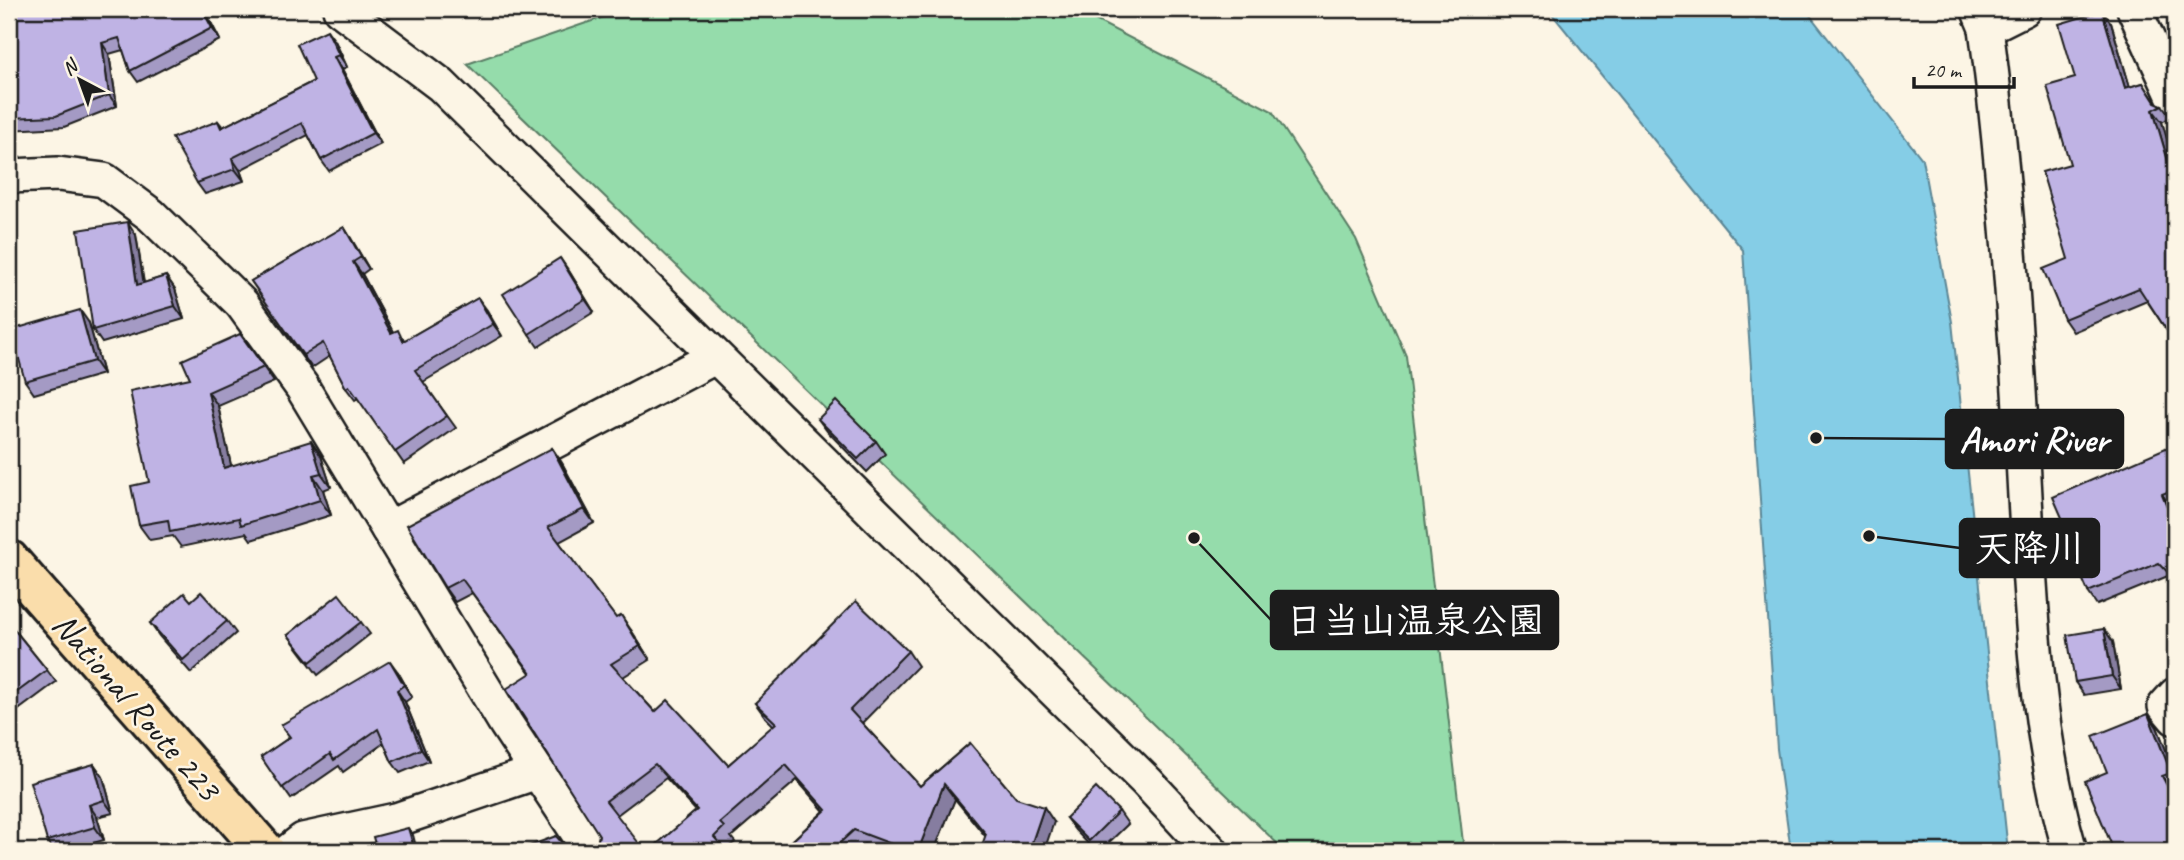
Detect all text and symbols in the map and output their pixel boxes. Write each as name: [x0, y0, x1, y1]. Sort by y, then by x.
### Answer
north arrow: [46, 46, 116, 116]
scale bar: [1914, 46, 2014, 90]
text: N: [57, 53, 84, 81]
text: 20 m: [1925, 57, 1963, 83]
callout: Amori River: [1946, 410, 2123, 468]
text: Amori River: [1960, 416, 2112, 463]
callout: 天降川: [1960, 519, 2099, 577]
text: 天降川: [1975, 525, 2086, 572]
callout: 日当山温泉公園: [1271, 591, 1558, 649]
text: 日当山温泉公園: [1286, 597, 1545, 644]
street label: National Route 223: [43, 603, 232, 811]

